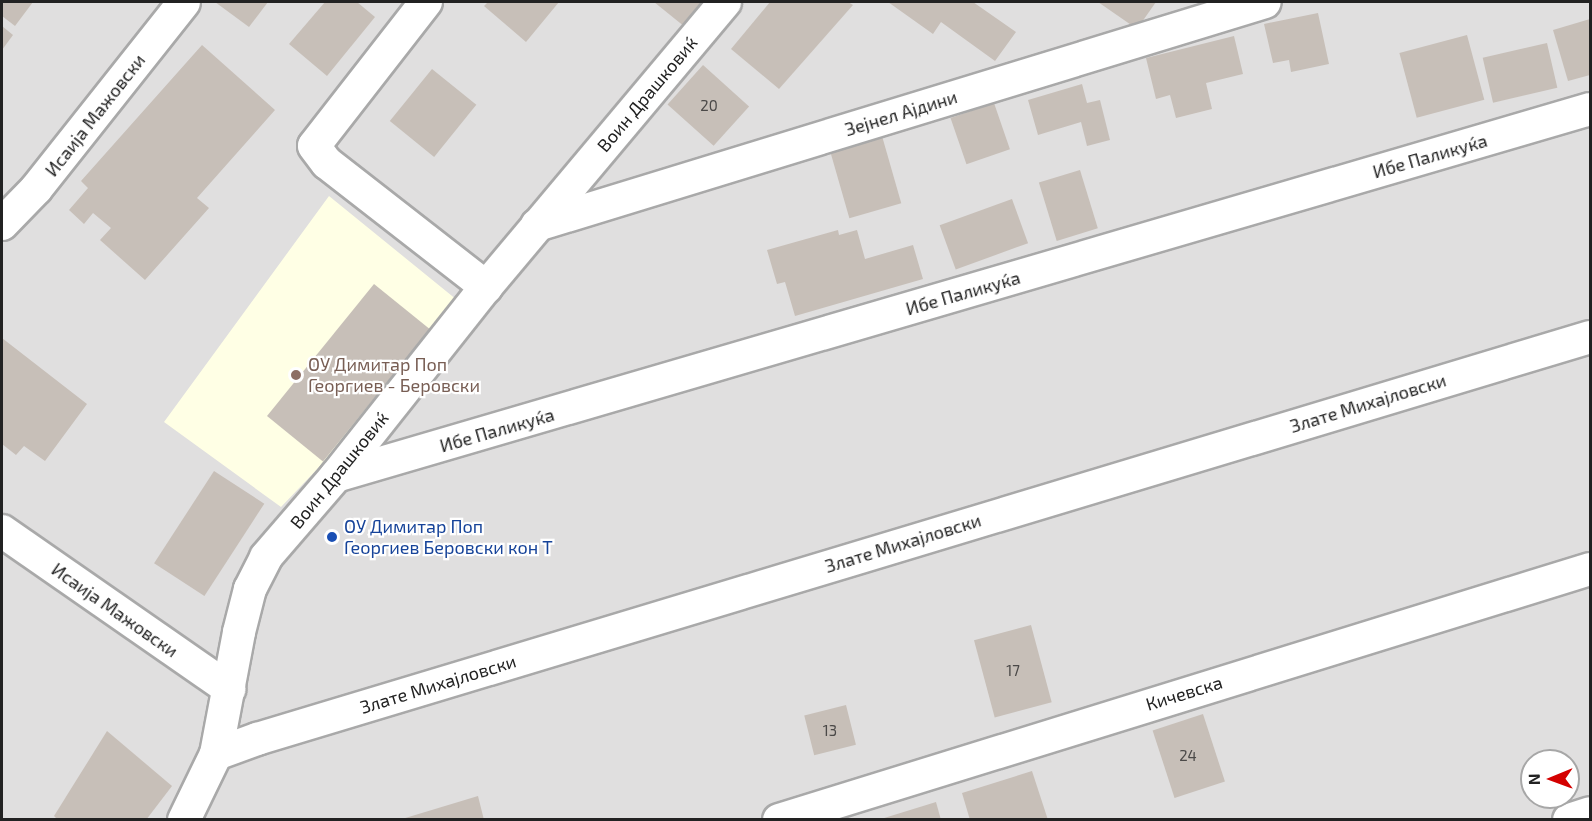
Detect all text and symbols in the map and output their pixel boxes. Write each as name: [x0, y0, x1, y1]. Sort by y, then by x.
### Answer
street label: Воин Драшковиќ: [592, 32, 702, 156]
street label: Исаија Мажовски: [40, 49, 150, 181]
street label: Зејнел Ајдини: [842, 86, 960, 140]
house number: 20: [700, 97, 718, 115]
street label: Ибе Паликуќа: [1370, 129, 1490, 183]
street label: Ибе Паликуќа: [903, 266, 1023, 320]
place label: ОУ Димитар Поп Георгиев - Беровски: [308, 354, 480, 397]
marker: ОУ Димитар Поп Георгиев - Беровски: [289, 368, 303, 382]
street label: Злате Михајловски: [1287, 369, 1449, 437]
street label: Ибе Паликуќа: [437, 403, 557, 457]
street label: Воин Драшковиќ: [285, 407, 393, 533]
street label: Злате Михајловски: [822, 509, 984, 577]
place label: ОУ Димитар Поп Георгиев Беровски кон Т: [344, 516, 553, 558]
marker: ОУ Димитар Поп Георгиев Беровски кон Т: [325, 530, 339, 544]
street label: Исаија Мажовски: [48, 558, 182, 662]
street label: Злате Михајловски: [357, 650, 519, 718]
house number: 17: [1006, 662, 1020, 680]
street label: Кичевска: [1143, 671, 1225, 715]
house number: 13: [823, 722, 837, 740]
house number: 24: [1179, 747, 1197, 765]
north arrow: [1520, 749, 1580, 809]
text: N: [1524, 773, 1543, 785]

